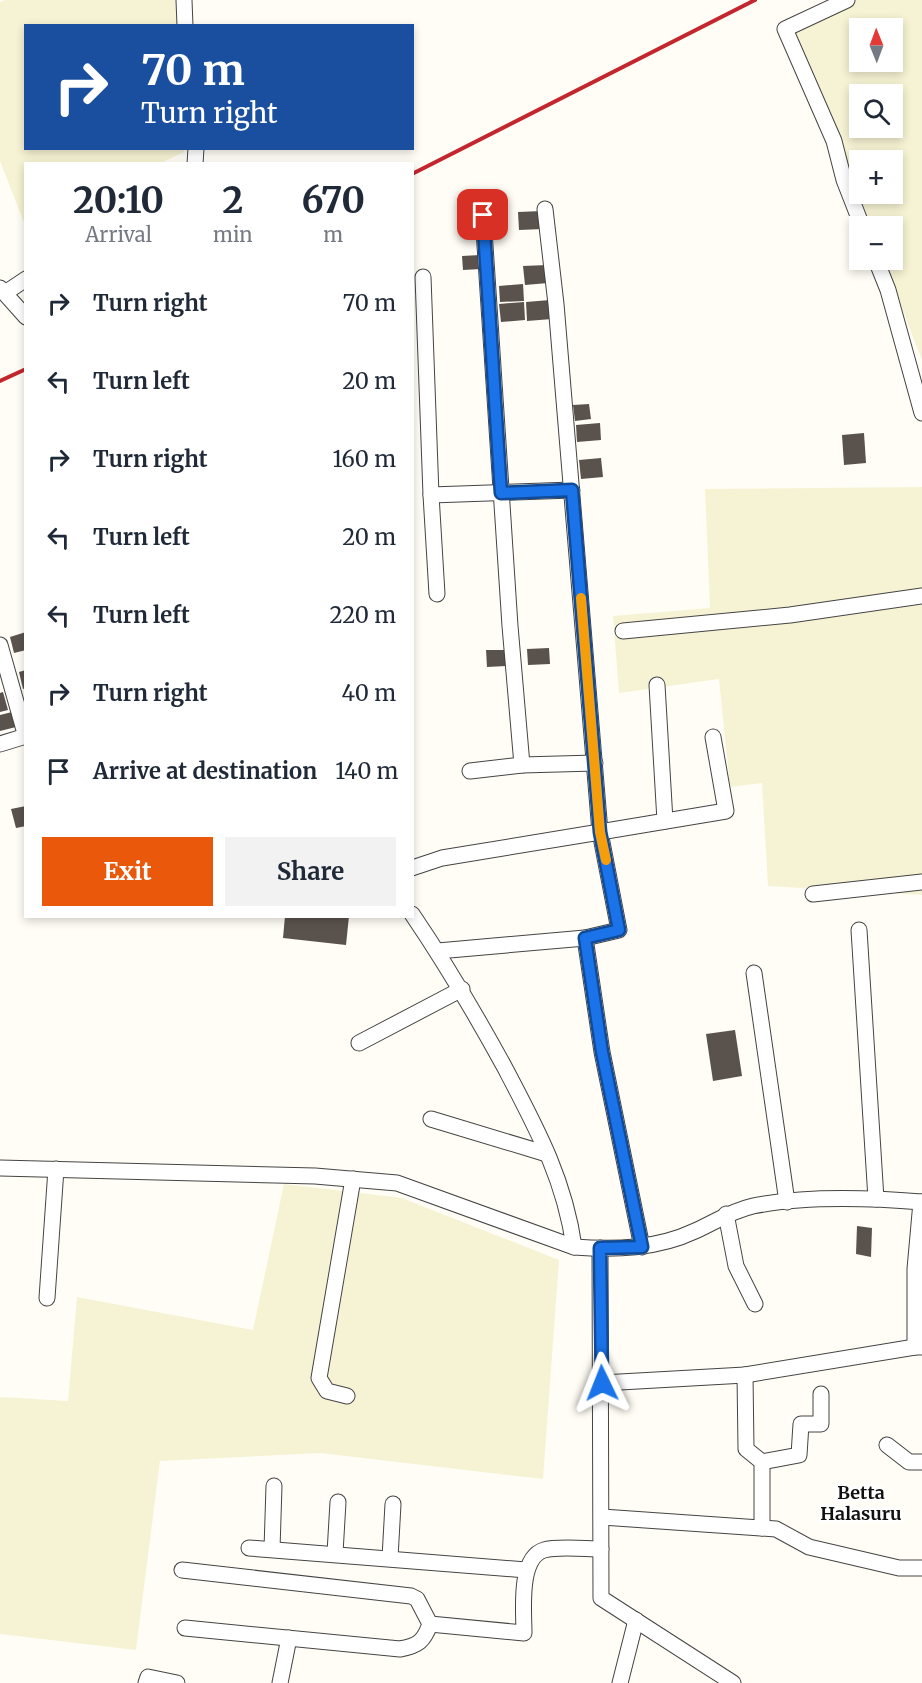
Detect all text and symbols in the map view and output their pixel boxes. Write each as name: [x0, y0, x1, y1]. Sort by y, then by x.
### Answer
north arrow: [849, 18, 903, 72]
map controls: [849, 18, 903, 270]
text: 70 m: [141, 44, 245, 96]
icon: right: [42, 48, 120, 126]
button: search: [849, 84, 903, 138]
text: Turn right: [141, 96, 278, 130]
button: +: [849, 150, 903, 204]
text: 20:10: [73, 178, 164, 223]
text: 2: [222, 178, 243, 223]
text: 670: [302, 178, 365, 223]
pin: [457, 189, 508, 240]
icon: arrive: [466, 198, 499, 231]
button: −: [849, 216, 903, 270]
text: Arrival: [85, 222, 152, 247]
text: min: [213, 222, 253, 247]
text: m: [323, 222, 343, 247]
icon: right: [42, 287, 75, 320]
text: Turn right: [93, 289, 207, 317]
text: 70 m: [343, 289, 396, 317]
icon: left: [42, 365, 75, 398]
text: Turn left: [93, 367, 190, 395]
text: 20 m: [342, 367, 396, 395]
icon: right: [42, 443, 75, 476]
text: Turn right: [93, 445, 207, 473]
text: 160 m: [332, 445, 396, 473]
icon: left: [42, 521, 75, 554]
text: Turn left: [93, 523, 190, 551]
text: 20 m: [342, 523, 396, 551]
icon: left: [42, 599, 75, 632]
text: Turn left: [93, 601, 190, 629]
text: 220 m: [329, 601, 396, 629]
icon: right: [42, 677, 75, 710]
text: Turn right: [93, 679, 207, 707]
text: 40 m: [341, 679, 396, 707]
icon: arrive: [42, 755, 75, 788]
text: Arrive at destination: [93, 757, 317, 785]
text: 140 m: [335, 757, 398, 785]
button: Exit: [42, 837, 213, 906]
button: Share: [225, 837, 396, 906]
position arrow: [570, 1351, 634, 1415]
district label: Betta Halasuru: [820, 1481, 902, 1525]

